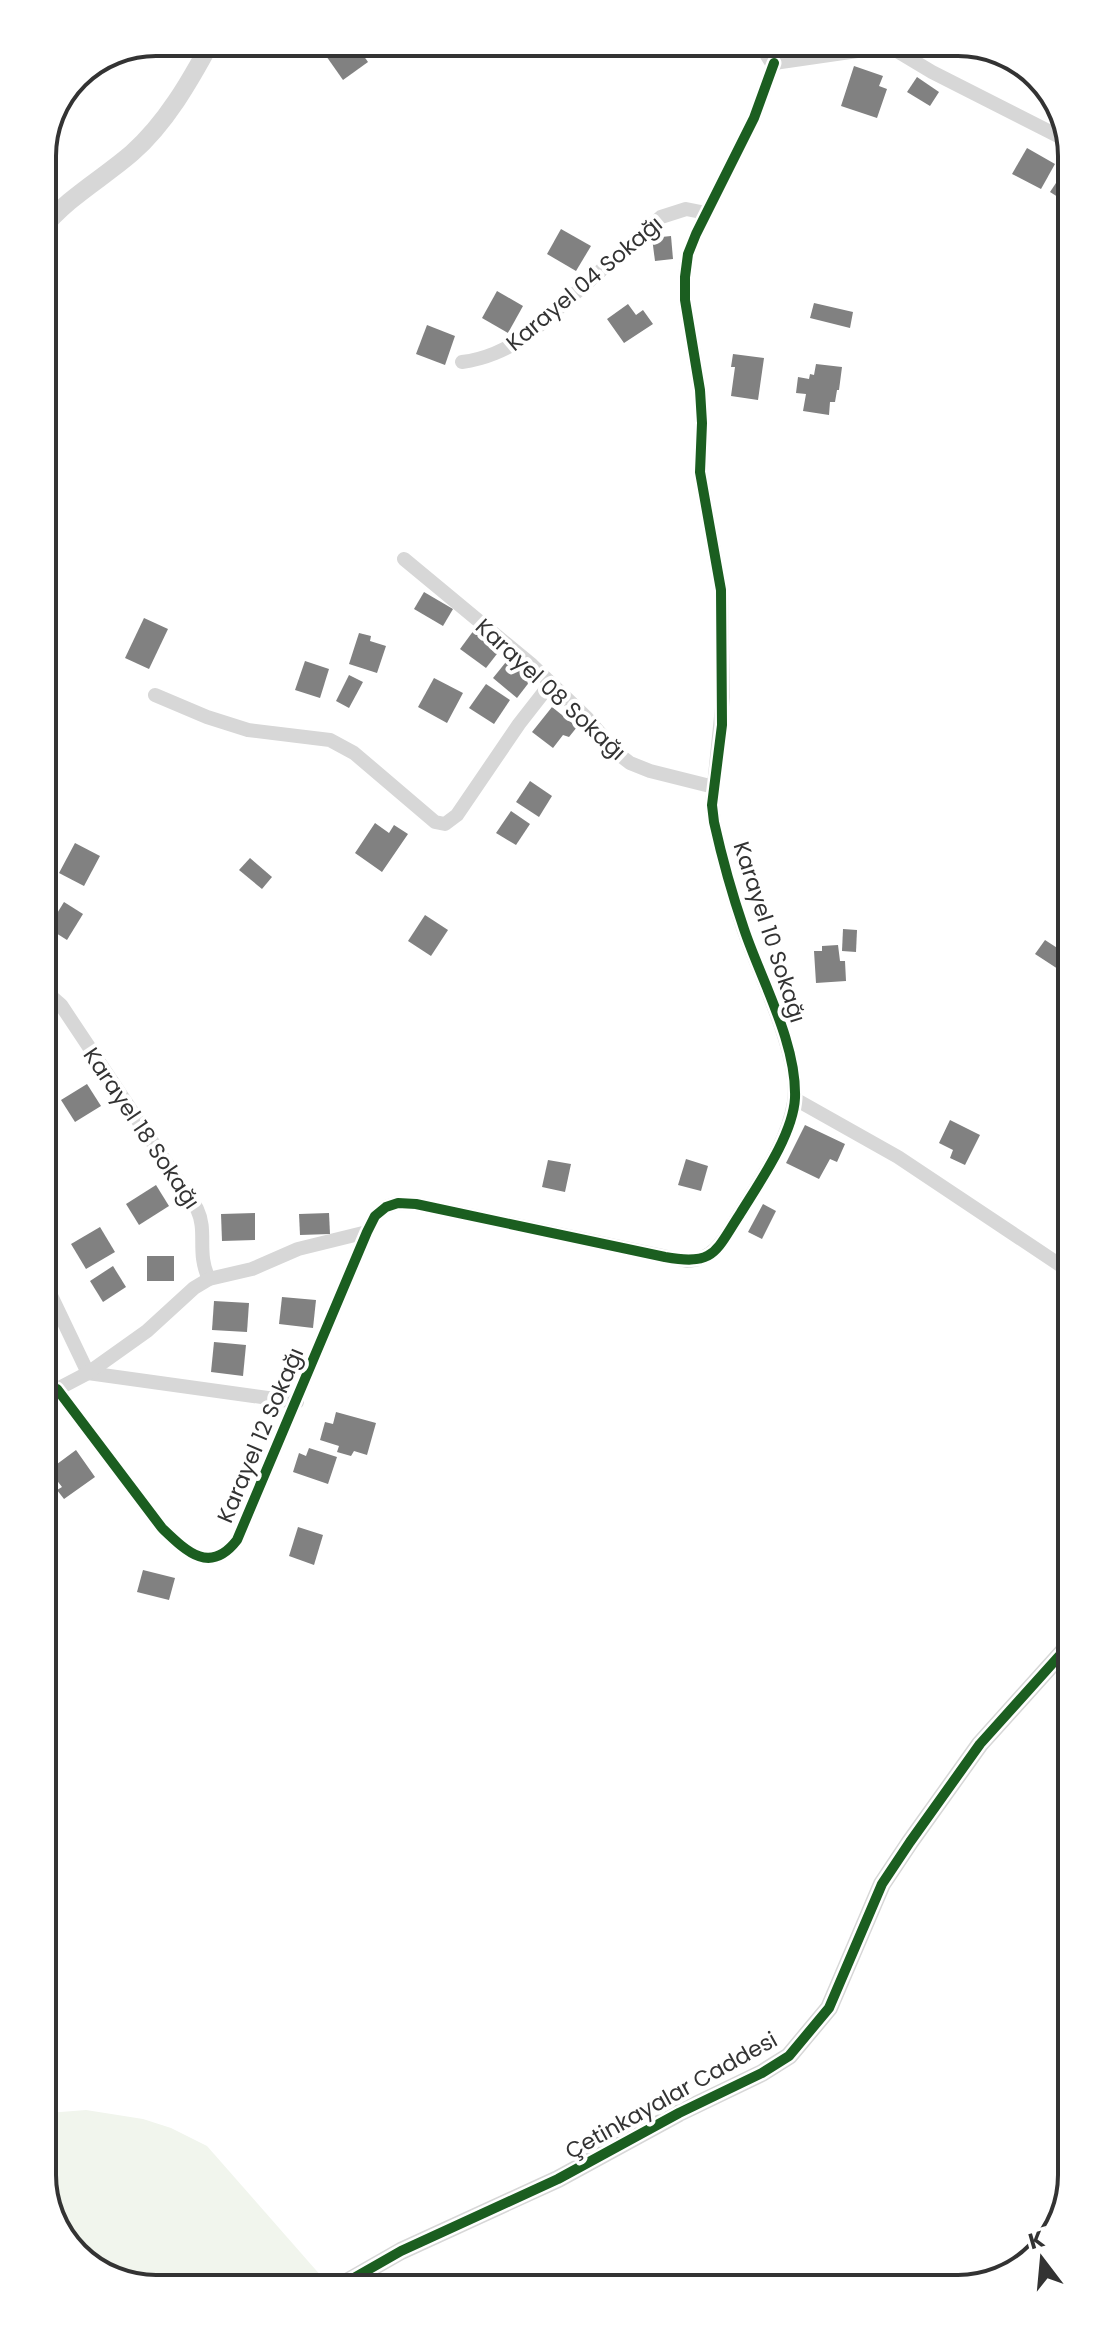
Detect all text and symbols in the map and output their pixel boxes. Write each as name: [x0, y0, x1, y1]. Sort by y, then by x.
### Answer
street label: Karayel 04 Sokağı: [499, 209, 669, 358]
street label: Karayel 08 Sokağı: [469, 611, 633, 767]
street label: Karayel 10 Sokağı: [726, 838, 813, 1027]
street label: Karayel 18 Sokağı: [76, 1041, 207, 1215]
street label: Karayel 12 Sokağı: [210, 1343, 311, 1528]
street label: Çetinkayalar Caddesi: [560, 2024, 783, 2167]
north arrow: [1002, 2219, 1082, 2299]
text: K: [1025, 2223, 1048, 2257]

